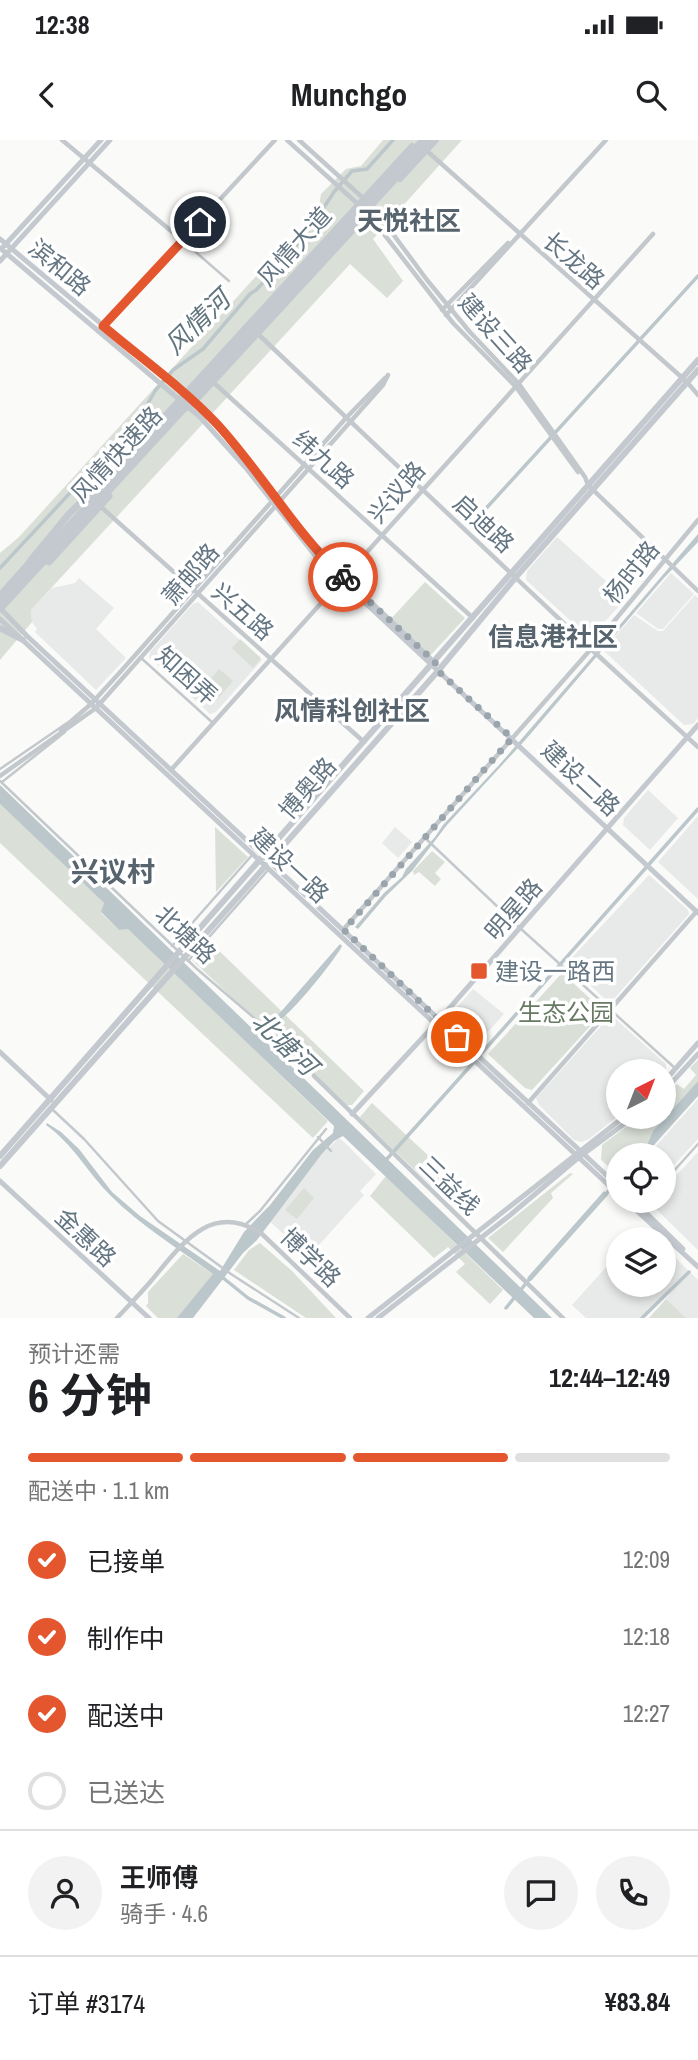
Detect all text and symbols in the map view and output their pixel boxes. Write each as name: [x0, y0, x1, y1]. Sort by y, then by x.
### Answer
text: 12:38: [35, 7, 90, 42]
text: Munchgo: [291, 73, 407, 116]
icon: back: [28, 76, 66, 114]
icon: search: [632, 76, 670, 114]
pin: [170, 192, 230, 252]
street label: 风情大道: [250, 200, 338, 292]
icon: home: [181, 203, 219, 241]
district label: 天悦社区: [357, 203, 461, 238]
street label: 长龙路: [536, 224, 612, 296]
street label: 滨和路: [22, 232, 98, 302]
water label: 风情河: [157, 279, 241, 362]
street label: 建设三路: [452, 287, 540, 379]
street label: 风情快速路: [63, 399, 169, 509]
street label: 纬九路: [287, 423, 361, 495]
street label: 兴议路: [360, 454, 432, 530]
street label: 启迪路: [447, 487, 521, 559]
street label: 杨时路: [596, 534, 666, 610]
street label: 萧邮路: [154, 536, 226, 612]
courier: [308, 542, 378, 612]
icon: bike: [324, 558, 362, 596]
street label: 兴五路: [205, 575, 281, 647]
district label: 信息港社区: [488, 619, 618, 654]
street label: 知困弄: [150, 639, 224, 711]
district label: 风情科创社区: [274, 693, 430, 728]
street label: 建设二路: [535, 734, 627, 822]
street label: 博奥路: [271, 750, 343, 826]
street label: 建设一路: [244, 821, 336, 909]
district label: 兴议村: [71, 853, 155, 891]
street label: 明星路: [477, 871, 549, 947]
street label: 北塘路: [149, 898, 223, 970]
place label: 建设一路西: [495, 955, 615, 987]
marker: 建设一路西: [469, 961, 489, 981]
park label: 生态公园: [518, 996, 614, 1028]
water label: 北塘河: [245, 1003, 329, 1086]
pin: [427, 1007, 487, 1067]
icon: bag: [438, 1018, 476, 1056]
north arrow: [606, 1059, 676, 1129]
map controls: [606, 1059, 676, 1297]
button: locate: [606, 1143, 676, 1213]
street label: 三益线: [413, 1148, 487, 1222]
street label: 金惠路: [49, 1201, 123, 1273]
street label: 博学路: [274, 1220, 348, 1294]
button: layers: [606, 1227, 676, 1297]
text: 预计还需: [28, 1338, 120, 1369]
text: 12:44–12:49: [549, 1360, 670, 1395]
text: 6 分钟: [28, 1364, 151, 1426]
text: 配送中 · 1.1 km: [28, 1475, 169, 1506]
icon: check: [28, 1541, 66, 1579]
text: 已接单: [87, 1544, 165, 1579]
text: 12:09: [623, 1544, 670, 1575]
icon: check: [28, 1618, 66, 1656]
text: 制作中: [87, 1621, 165, 1656]
text: 12:18: [623, 1621, 670, 1652]
icon: check: [28, 1695, 66, 1733]
text: 配送中: [87, 1698, 165, 1733]
text: 12:27: [623, 1698, 670, 1729]
text: 已送达: [87, 1775, 165, 1810]
button: person: [28, 1856, 102, 1930]
button: chat: [504, 1856, 578, 1930]
button: phone: [596, 1856, 670, 1930]
text: 王师傅: [120, 1860, 198, 1895]
text: 骑手 · 4.6: [120, 1898, 208, 1929]
text: ¥83.84: [605, 1984, 670, 2019]
text: 订单 #3174: [28, 1986, 145, 2021]

